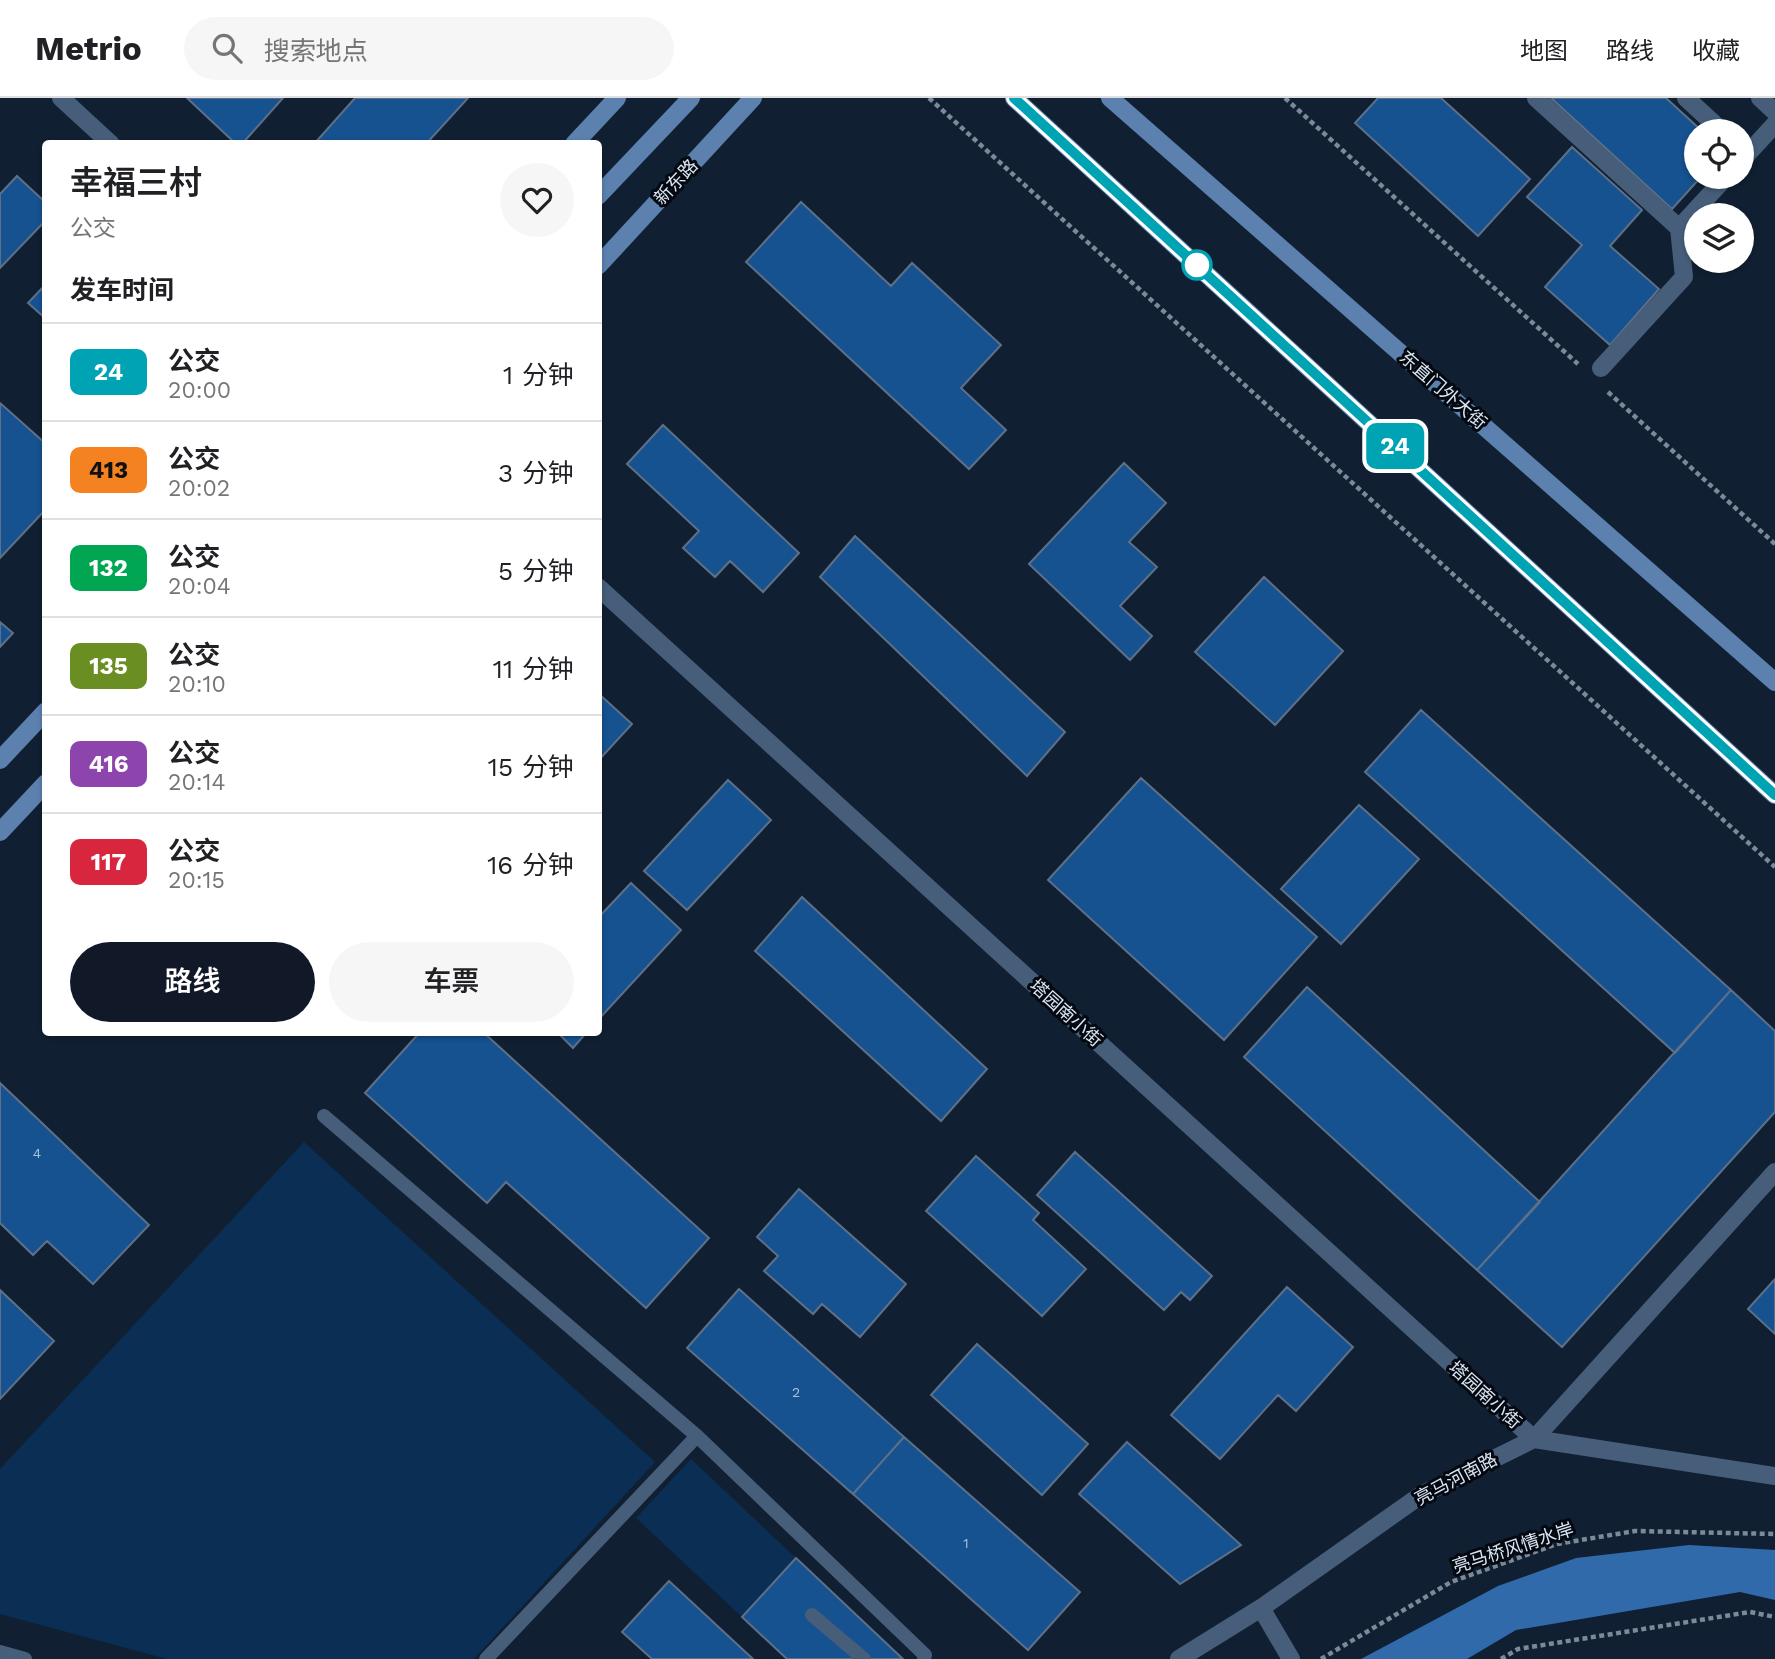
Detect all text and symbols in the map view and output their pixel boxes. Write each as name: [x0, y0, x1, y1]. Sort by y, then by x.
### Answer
search box: [184, 17, 674, 80]
text: Metrio: [35, 29, 142, 68]
icon: search: [208, 29, 246, 67]
text: 搜索地点: [264, 36, 368, 66]
text: 地图: [1520, 37, 1568, 65]
text: 路线: [1606, 37, 1654, 65]
text: 收藏: [1692, 37, 1740, 65]
map controls: [1684, 119, 1754, 273]
button: locate: [1684, 119, 1754, 189]
street label: 新东路: [650, 155, 702, 209]
text: 幸福三村: [70, 163, 202, 202]
button: heart: [500, 163, 574, 237]
button: layers: [1684, 203, 1754, 273]
text: 公交: [70, 215, 116, 242]
unlabelled marker: [1182, 250, 1212, 280]
text: 发车时间: [70, 275, 174, 305]
text: 公交: [168, 346, 220, 376]
street label: 东直门外大街: [1396, 346, 1491, 433]
text: 24: [94, 358, 123, 386]
text: 1 分钟: [503, 360, 574, 390]
text: 20:00: [168, 377, 231, 404]
line badge: 24: [1364, 423, 1426, 469]
text: 24: [1380, 432, 1410, 460]
text: 公交: [168, 444, 220, 474]
text: 413: [89, 456, 128, 484]
text: 3 分钟: [498, 458, 574, 488]
text: 20:02: [168, 475, 230, 502]
text: 公交: [168, 542, 220, 572]
text: 132: [89, 554, 128, 582]
text: 5 分钟: [498, 556, 574, 586]
text: 20:04: [168, 573, 231, 600]
text: 公交: [168, 640, 220, 670]
text: 135: [89, 652, 128, 680]
text: 11 分钟: [493, 654, 574, 684]
text: 20:10: [168, 671, 226, 698]
text: 公交: [168, 738, 220, 768]
text: 416: [88, 750, 129, 778]
text: 15 分钟: [488, 752, 574, 782]
text: 20:14: [168, 769, 226, 796]
text: 公交: [168, 836, 220, 866]
text: 117: [91, 848, 126, 876]
text: 16 分钟: [487, 850, 574, 880]
text: 20:15: [168, 867, 225, 894]
button: 路线: [70, 942, 315, 1022]
button: 车票: [329, 942, 574, 1022]
street label: 塔园南小街: [1026, 975, 1107, 1051]
house number: 4: [33, 1145, 41, 1161]
street label: 塔园南小街: [1445, 1357, 1526, 1433]
house number: 2: [792, 1384, 800, 1400]
street label: 亮马河南路: [1411, 1448, 1500, 1509]
street label: 亮马桥风情水岸: [1450, 1518, 1576, 1577]
house number: 1: [963, 1535, 969, 1551]

